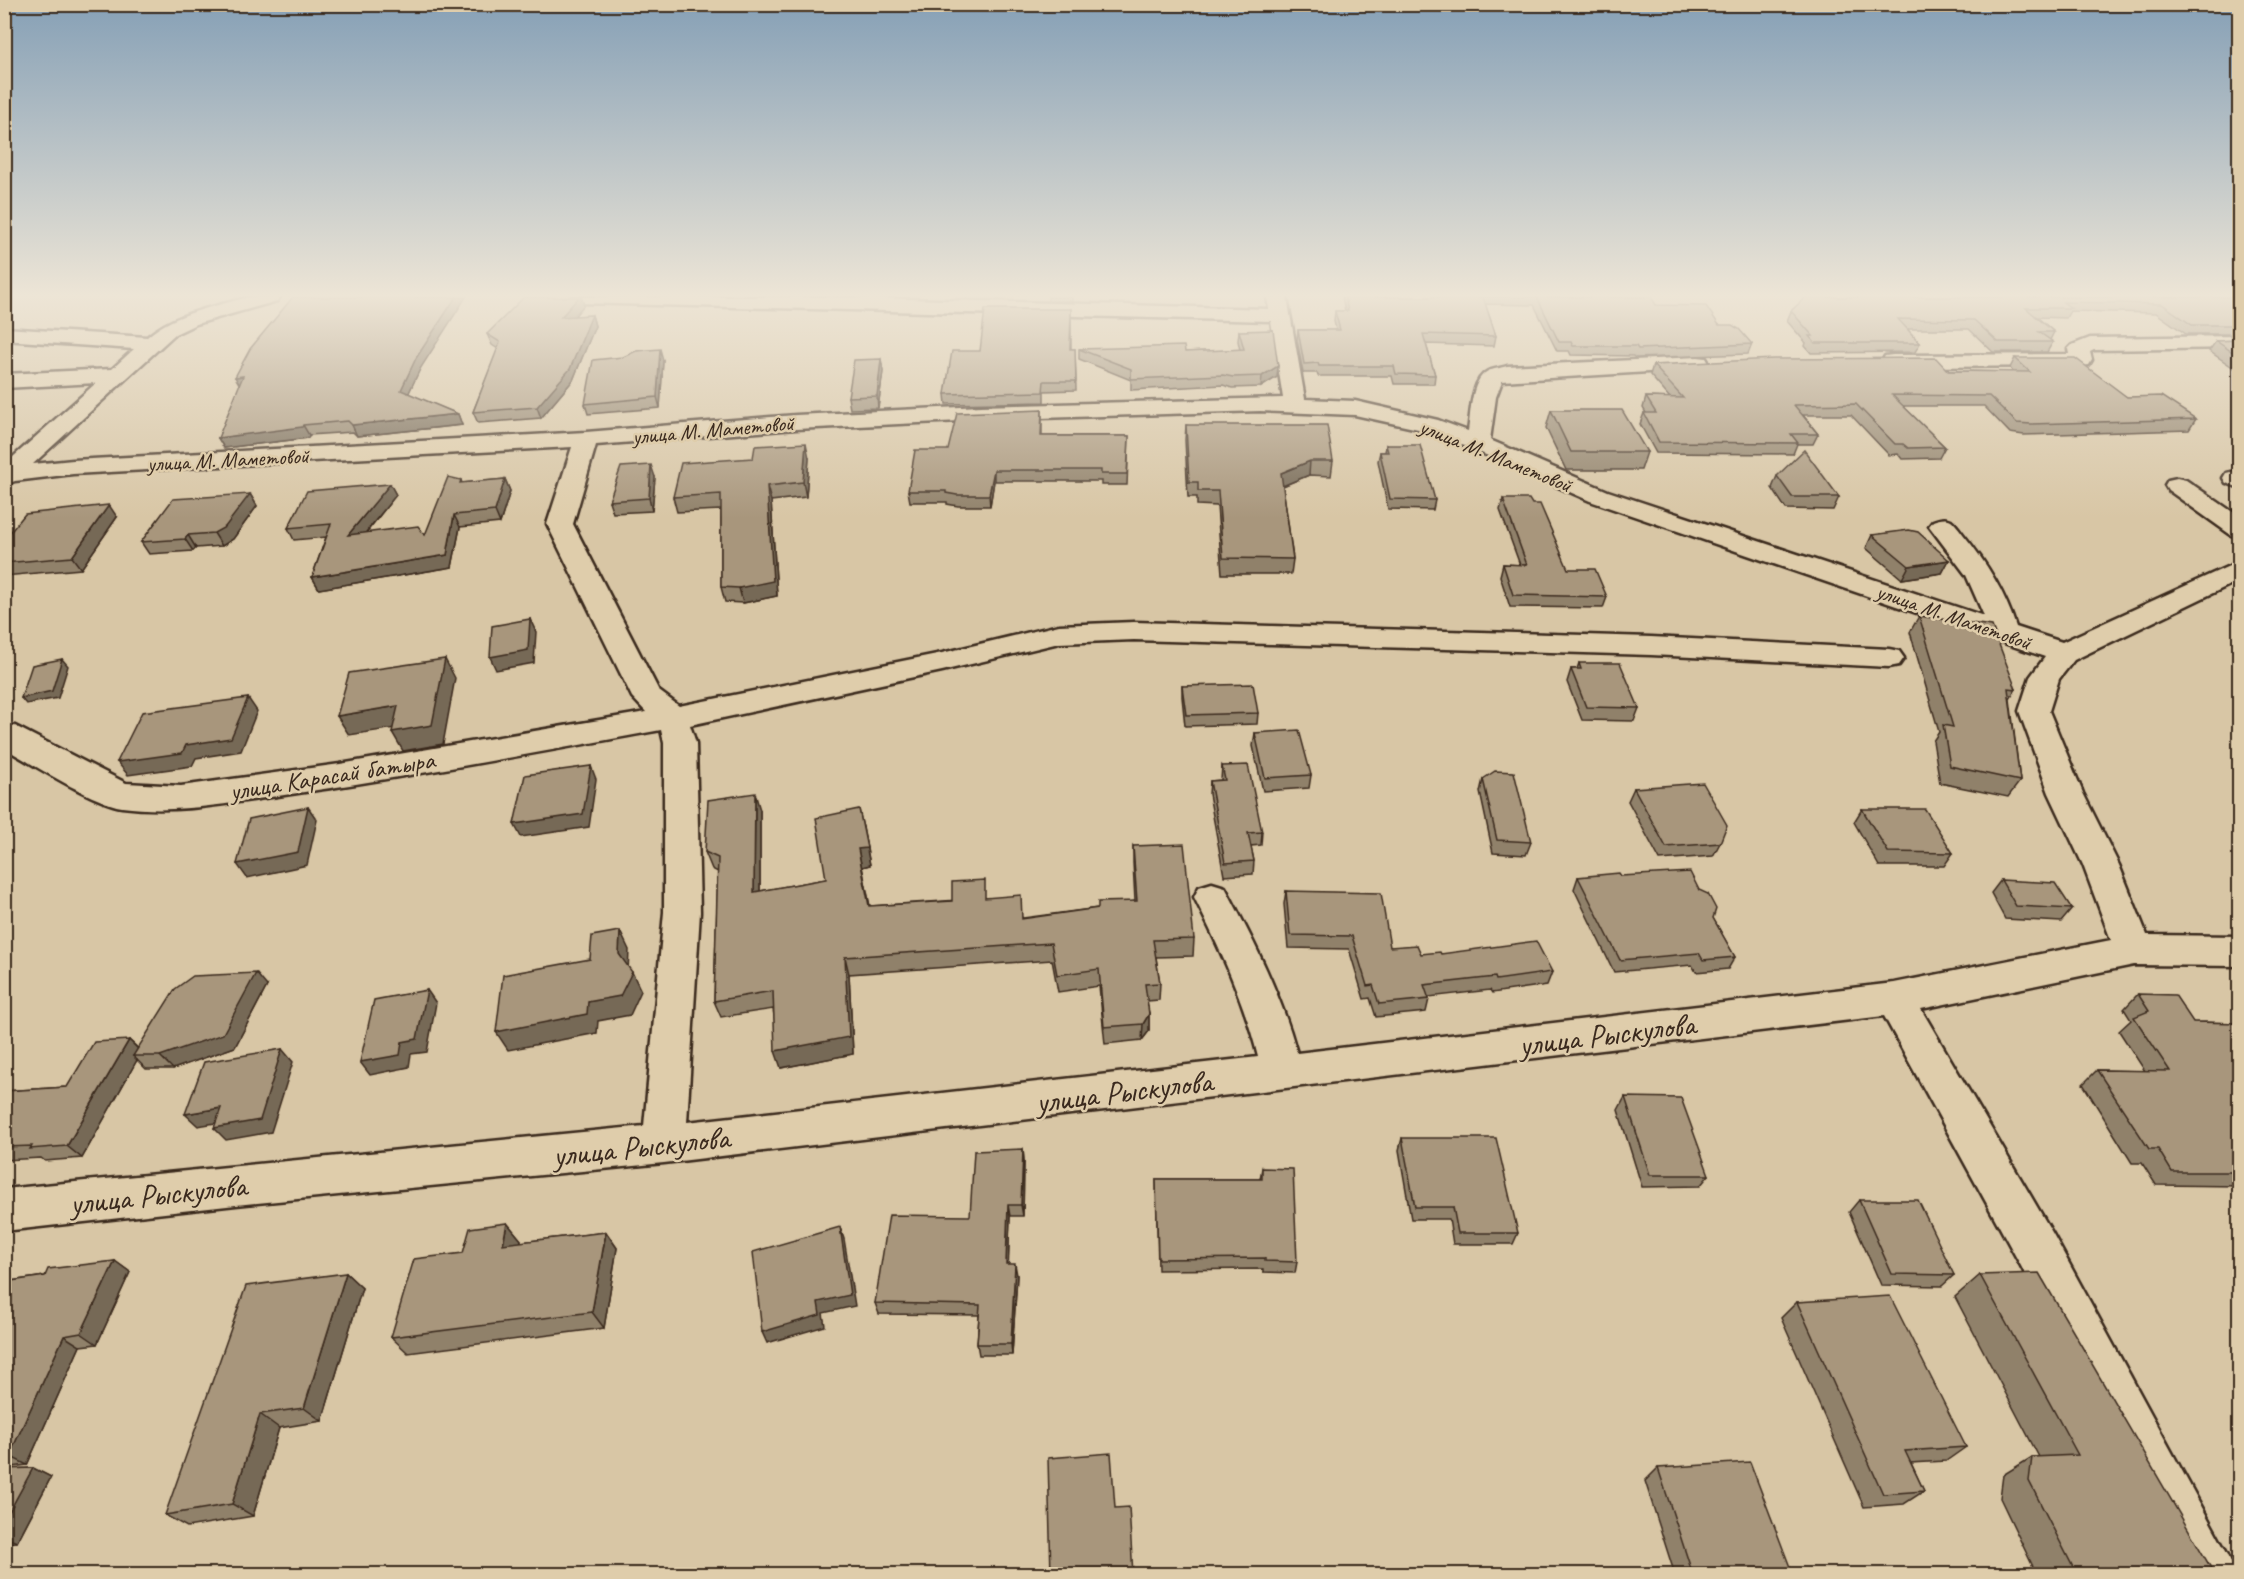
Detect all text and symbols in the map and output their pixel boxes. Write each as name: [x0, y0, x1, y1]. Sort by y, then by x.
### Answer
street label: улица М. Маметовой: [629, 409, 797, 451]
street label: улица М. Маметовой: [1413, 412, 1578, 500]
street label: улица М. Маметовой: [145, 442, 311, 478]
street label: улица М. Маметовой: [1871, 577, 2036, 657]
street label: улица Карасай батыра: [225, 743, 438, 808]
street label: улица Рыскулова: [1515, 1003, 1700, 1066]
street label: улица Рыскулова: [1032, 1060, 1217, 1123]
street label: улица Рыскулова: [549, 1117, 734, 1176]
street label: улица Рыскулова: [66, 1165, 251, 1224]

